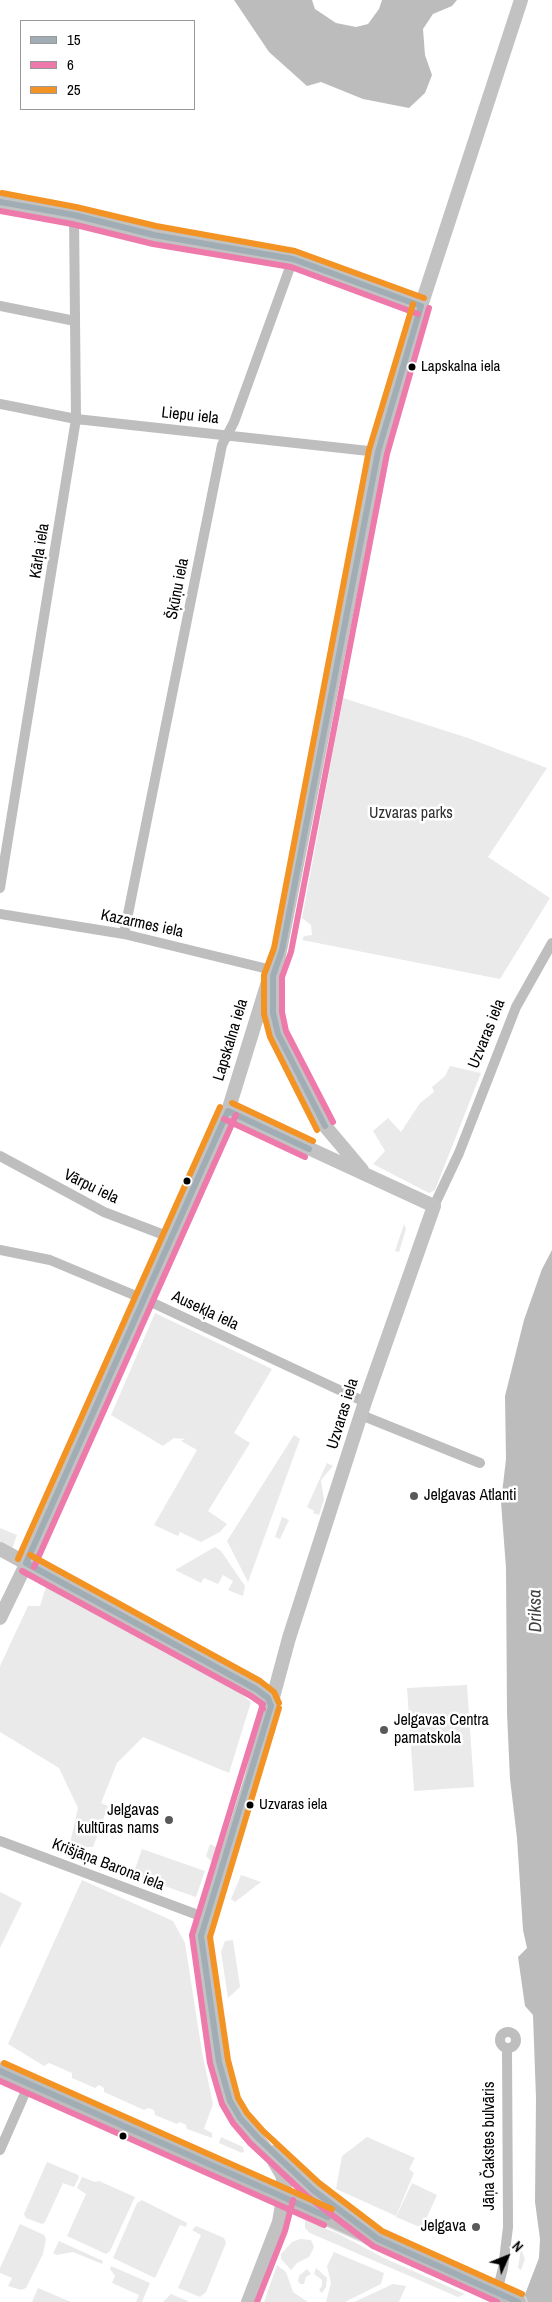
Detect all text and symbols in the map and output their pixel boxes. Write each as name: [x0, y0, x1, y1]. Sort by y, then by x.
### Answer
legend: [20, 20, 195, 110]
text: 15: [67, 29, 81, 50]
text: 6: [67, 54, 74, 75]
text: 25: [67, 79, 81, 100]
place label: Lapskalna iela: [421, 358, 500, 376]
marker: Lapskalna iela: [407, 362, 417, 372]
street label: Liepu iela: [160, 403, 220, 429]
street label: Kārļa iela: [26, 522, 54, 580]
street label: Šķūņu iela: [163, 557, 193, 621]
park label: Uzvaras parks: [369, 804, 453, 824]
street label: Kazarmes iela: [99, 906, 185, 942]
street label: Lapskalna iela: [209, 997, 253, 1083]
street label: Uzvaras iela: [464, 997, 510, 1071]
street label: Vārpu iela: [60, 1165, 122, 1209]
unlabelled marker: [182, 1176, 192, 1186]
street label: Ausekļa iela: [169, 1287, 241, 1335]
street label: Uzvaras iela: [323, 1376, 363, 1452]
place label: Jelgavas Atlanti: [424, 1486, 517, 1506]
marker: Jelgavas Atlanti: [408, 1490, 420, 1502]
water label: Driksa: [525, 1589, 547, 1633]
place label: Jelgavas Centra pamatskola: [394, 1711, 489, 1749]
marker: Jelgavas Centra pamatskola: [378, 1724, 390, 1736]
place label: Uzvaras iela: [259, 1796, 327, 1814]
marker: Uzvaras iela: [245, 1800, 255, 1810]
place label: Jelgavas kultūras nams: [77, 1801, 159, 1839]
marker: Jelgavas kultūras nams: [163, 1814, 175, 1826]
street label: Krišjāņa Barona iela: [49, 1835, 167, 1895]
street label: Jāņa Čakstes bulvāris: [480, 2081, 500, 2211]
unlabelled marker: [118, 2131, 128, 2141]
place label: Jelgava: [421, 2217, 466, 2237]
marker: Jelgava: [470, 2221, 482, 2233]
north arrow: [482, 2232, 532, 2282]
text: N: [508, 2237, 527, 2256]

